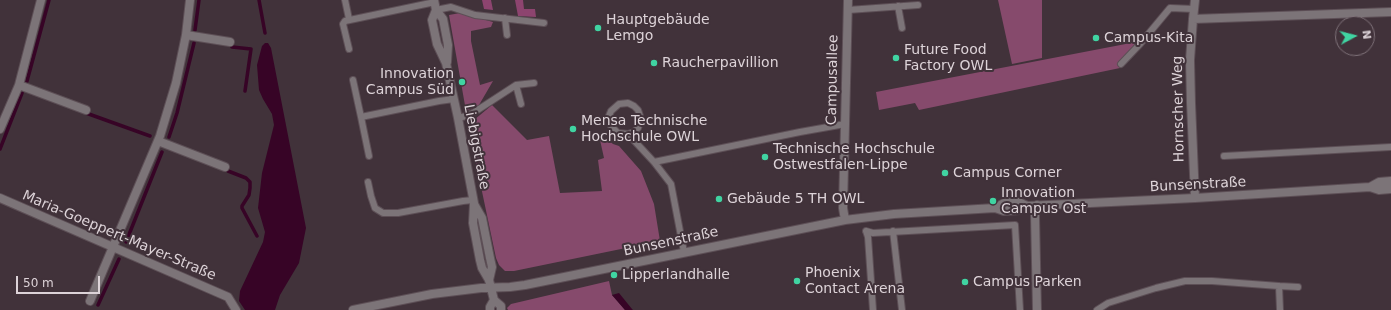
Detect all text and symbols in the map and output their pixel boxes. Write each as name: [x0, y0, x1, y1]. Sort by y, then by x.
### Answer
place label: Hauptgebäude Lemgo: [606, 12, 710, 44]
north arrow: [1335, 16, 1375, 56]
marker: Hauptgebäude Lemgo: [593, 23, 603, 33]
text: N: [1359, 29, 1373, 40]
place label: Campus-Kita: [1104, 30, 1193, 46]
marker: Campus-Kita: [1091, 33, 1101, 43]
street label: Campusallee: [824, 35, 842, 125]
place label: Future Food Factory OWL: [904, 42, 992, 74]
marker: Future Food Factory OWL: [891, 53, 901, 63]
place label: Raucherpavillion: [662, 55, 779, 71]
street label: Hornscher Weg: [1170, 56, 1188, 162]
marker: Raucherpavillion: [649, 58, 659, 68]
place label: Innovation Campus Süd: [366, 66, 454, 98]
marker: Innovation Campus Süd: [457, 77, 467, 87]
street label: Liebigstraße: [460, 103, 492, 191]
place label: Mensa Technische Hochschule OWL: [581, 113, 707, 146]
marker: Mensa Technische Hochschule OWL: [568, 124, 578, 134]
place label: Technische Hochschule Ostwestfalen-Lippe: [773, 141, 935, 174]
marker: Technische Hochschule Ostwestfalen-Lippe: [760, 152, 770, 162]
place label: Campus Corner: [953, 165, 1062, 181]
marker: Campus Corner: [940, 168, 950, 178]
street label: Bunsenstraße: [1149, 174, 1247, 196]
place label: Innovation Campus Ost: [1001, 185, 1086, 218]
street label: Maria-Goeppert-Mayer-Straße: [20, 187, 218, 285]
place label: Gebäude 5 TH OWL: [727, 191, 864, 207]
marker: Gebäude 5 TH OWL: [714, 194, 724, 204]
marker: Innovation Campus Ost: [988, 196, 998, 206]
street label: Bunsenstraße: [622, 224, 720, 260]
place label: Phoenix Contact Arena: [805, 265, 905, 298]
place label: Lipperlandhalle: [622, 267, 730, 283]
scale bar: [18, 268, 102, 294]
marker: Lipperlandhalle: [609, 270, 619, 280]
place label: Campus Parken: [973, 274, 1082, 290]
text: 50 m: [23, 276, 54, 290]
marker: Phoenix Contact Arena: [792, 276, 802, 286]
marker: Campus Parken: [960, 277, 970, 287]

